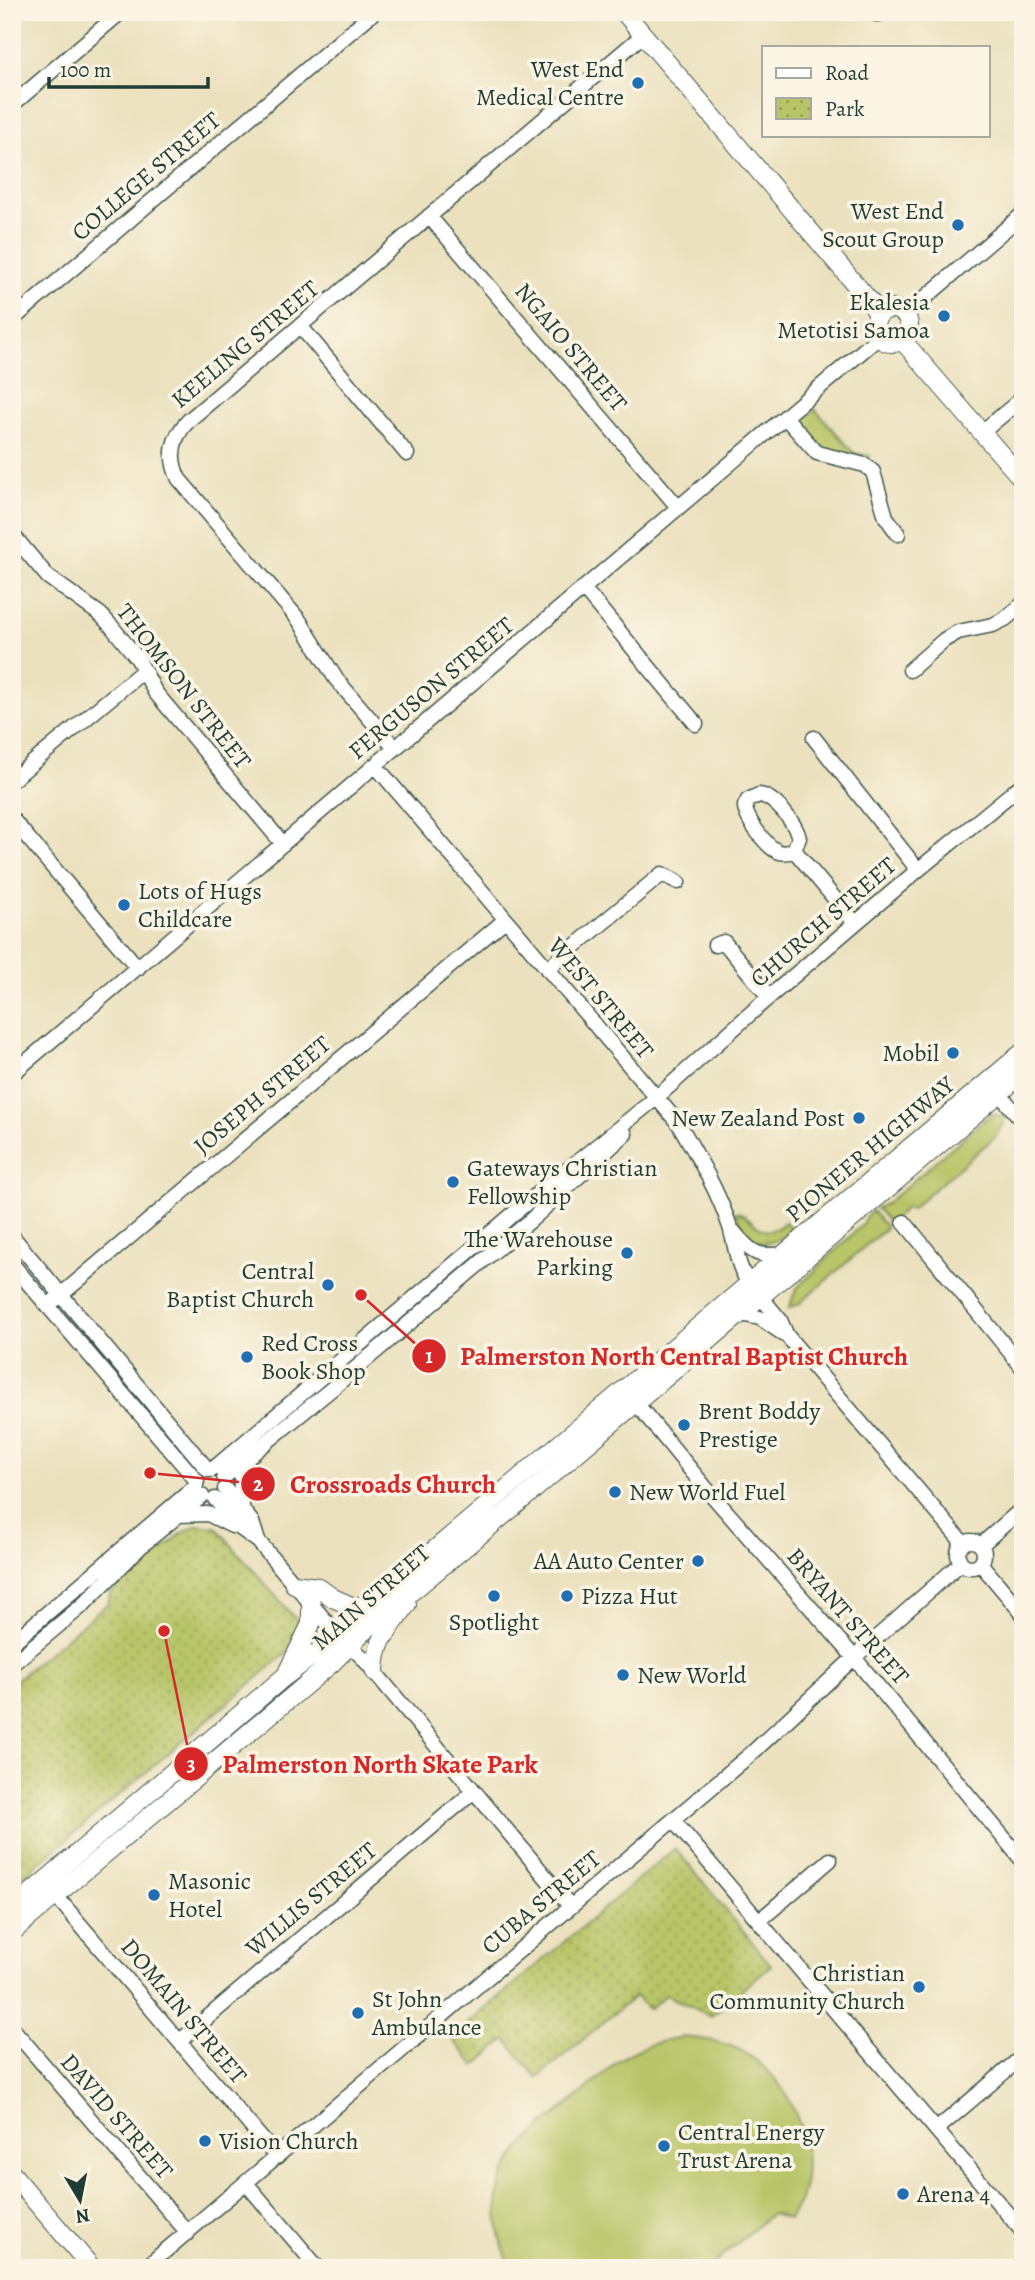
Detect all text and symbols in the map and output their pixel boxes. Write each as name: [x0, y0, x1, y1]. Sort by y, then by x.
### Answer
scale bar: [49, 46, 208, 90]
legend: [762, 46, 990, 136]
place label: West End Medical Centre: [476, 53, 624, 113]
text: 100 m: [60, 56, 111, 84]
text: Road: [825, 59, 869, 87]
marker: West End Medical Centre: [630, 75, 646, 91]
text: Park: [825, 95, 865, 123]
street label: COLLEGE STREET: [65, 104, 227, 248]
place label: West End Scout Group: [822, 195, 944, 255]
marker: West End Scout Group: [950, 217, 966, 233]
street label: KEELING STREET: [164, 273, 326, 415]
street label: NGAIO STREET: [508, 276, 634, 418]
place label: Ekalesia Metotisi Samoa: [777, 286, 931, 346]
marker: Ekalesia Metotisi Samoa: [936, 308, 952, 324]
street label: THOMSON STREET: [109, 597, 259, 775]
street label: FERGUSON STREET: [342, 609, 520, 767]
street label: CHURCH STREET: [743, 850, 903, 994]
place label: Lots of Hugs Childcare: [138, 875, 262, 935]
marker: Lots of Hugs Childcare: [116, 897, 132, 913]
street label: WEST STREET: [540, 930, 661, 1065]
street label: JOSEPH STREET: [187, 1028, 337, 1162]
place label: Mobil: [882, 1037, 939, 1069]
marker: Mobil: [945, 1045, 961, 1061]
street label: PIONEER HIGHWAY: [779, 1068, 962, 1229]
place label: New Zealand Post: [671, 1102, 845, 1134]
marker: New Zealand Post: [851, 1110, 867, 1126]
place label: Gateways Christian Fellowship: [467, 1152, 657, 1212]
marker: Gateways Christian Fellowship: [445, 1174, 461, 1190]
place label: The Warehouse Parking: [464, 1223, 613, 1283]
marker: The Warehouse Parking: [619, 1245, 635, 1261]
place label: Central Baptist Church: [166, 1255, 314, 1315]
marker: Central Baptist Church: [320, 1277, 336, 1293]
place label: Red Cross Book Shop: [261, 1327, 366, 1387]
callout: Palmerston North Central Baptist Church: [411, 1333, 922, 1380]
text: Palmerston North Central Baptist Church: [460, 1339, 908, 1374]
text: 1: [425, 1342, 433, 1370]
marker: Red Cross Book Shop: [239, 1349, 255, 1365]
place label: Brent Boddy Prestige: [698, 1395, 820, 1455]
marker: Brent Boddy Prestige: [676, 1417, 692, 1433]
callout: Crossroads Church: [241, 1460, 510, 1507]
text: Crossroads Church: [290, 1467, 496, 1502]
text: 2: [253, 1470, 263, 1498]
place label: New World Fuel: [629, 1476, 785, 1508]
marker: New World Fuel: [607, 1484, 623, 1500]
street label: MAIN STREET: [305, 1537, 437, 1657]
street label: BRYANT STREET: [780, 1541, 916, 1691]
place label: AA Auto Center: [533, 1545, 684, 1577]
marker: AA Auto Center: [690, 1553, 706, 1569]
place label: Pizza Hut: [581, 1580, 678, 1612]
marker: Spotlight: [486, 1588, 502, 1604]
marker: Pizza Hut: [559, 1588, 575, 1604]
place label: Spotlight: [449, 1606, 539, 1638]
place label: New World: [637, 1659, 747, 1691]
marker: New World: [615, 1667, 631, 1683]
callout: Palmerston North Skate Park: [173, 1740, 552, 1787]
text: Palmerston North Skate Park: [222, 1747, 538, 1782]
text: 3: [186, 1750, 196, 1778]
street label: WILLIS STREET: [238, 1835, 384, 1964]
street label: CUBA STREET: [475, 1843, 607, 1961]
place label: Masonic Hotel: [168, 1865, 251, 1925]
marker: Masonic Hotel: [146, 1887, 162, 1903]
street label: DOMAIN STREET: [114, 1932, 254, 2090]
place label: Christian Community Church: [710, 1957, 905, 2017]
marker: Christian Community Church: [911, 1979, 927, 1995]
place label: St John Ambulance: [371, 1983, 481, 2043]
marker: St John Ambulance: [350, 2005, 366, 2021]
street label: DAVID STREET: [54, 2046, 180, 2186]
place label: Central Energy Trust Arena: [678, 2116, 825, 2176]
place label: Vision Church: [218, 2125, 359, 2157]
marker: Vision Church: [197, 2133, 213, 2149]
marker: Central Energy Trust Arena: [656, 2138, 672, 2154]
north arrow: [46, 2164, 116, 2234]
place label: Arena 4: [916, 2178, 990, 2210]
marker: Arena 4: [895, 2186, 911, 2202]
text: N: [74, 2202, 92, 2230]

